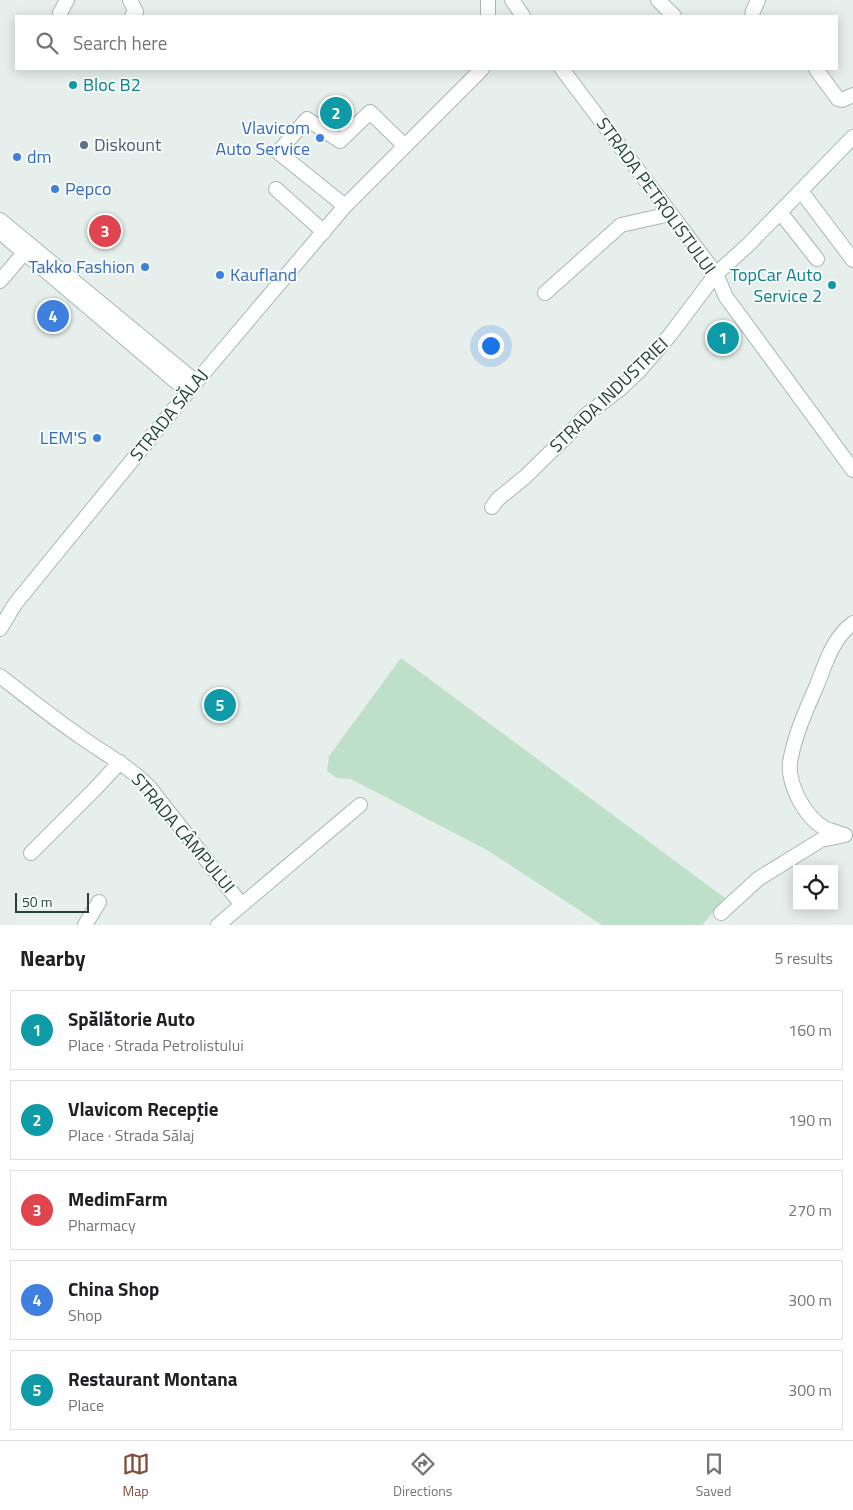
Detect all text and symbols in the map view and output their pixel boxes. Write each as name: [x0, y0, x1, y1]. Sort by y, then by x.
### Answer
search box: [15, 15, 838, 70]
text: Search here: [73, 28, 167, 57]
icon: search: [33, 29, 61, 57]
place label: Bloc B2: [83, 71, 141, 98]
marker: Bloc B2: [67, 79, 79, 91]
pin: 2: [320, 94, 352, 132]
street label: STRADA PETROLISTULUI: [590, 112, 723, 280]
place label: Vlavicom Auto Service: [215, 114, 310, 162]
place label: Diskount: [94, 131, 162, 158]
marker: Vlavicom Auto Service: [314, 132, 326, 144]
marker: Diskount: [78, 139, 90, 151]
place label: dm: [27, 143, 52, 170]
marker: dm: [11, 151, 23, 163]
place label: Pepco: [65, 175, 111, 202]
marker: Pepco: [49, 183, 61, 195]
pin: 3: [89, 212, 121, 250]
place label: Takko Fashion: [29, 253, 135, 280]
marker: Takko Fashion: [139, 261, 151, 273]
place label: Kaufland: [230, 261, 297, 288]
place label: TopCar Auto Service 2: [730, 261, 822, 309]
marker: Kaufland: [214, 269, 226, 281]
marker: TopCar Auto Service 2: [826, 279, 838, 291]
pin: 4: [37, 297, 69, 335]
pin: 1: [707, 319, 739, 357]
street label: STRADA INDUSTRIEI: [543, 331, 674, 458]
your location: [478, 333, 504, 359]
street label: STRADA SĂLAJ: [123, 363, 214, 467]
place label: LEM'S: [40, 424, 87, 451]
marker: LEM'S: [91, 432, 103, 444]
pin: 5: [204, 686, 236, 724]
street label: STRADA CÂMPULUI: [125, 767, 242, 899]
map controls: [793, 865, 838, 910]
button: locate: [793, 865, 838, 910]
scale bar: [15, 890, 89, 913]
text: 50 m: [22, 891, 52, 912]
text: Nearby: [20, 942, 85, 974]
text: 5 results: [774, 946, 833, 970]
text: Spălătorie Auto: [68, 1004, 195, 1033]
text: 1: [33, 1018, 41, 1042]
text: 160 m: [788, 1018, 832, 1042]
text: Place · Strada Petrolistului: [68, 1033, 244, 1057]
text: Vlavicom Recepție: [68, 1094, 218, 1123]
text: 2: [33, 1108, 41, 1132]
text: 190 m: [788, 1108, 832, 1132]
text: Place · Strada Sălaj: [68, 1123, 194, 1147]
text: MedimFarm: [68, 1184, 168, 1213]
text: 3: [33, 1198, 41, 1222]
text: 270 m: [788, 1198, 832, 1222]
text: Pharmacy: [68, 1213, 136, 1237]
text: China Shop: [68, 1274, 159, 1303]
text: 4: [33, 1288, 41, 1312]
text: 300 m: [788, 1288, 832, 1312]
text: Shop: [68, 1303, 102, 1327]
text: Restaurant Montana: [68, 1364, 237, 1393]
text: 5: [33, 1378, 41, 1402]
text: 300 m: [788, 1378, 832, 1402]
text: Place: [68, 1393, 104, 1417]
tab: Map: [122, 1450, 150, 1501]
tab: Directions: [393, 1450, 452, 1501]
tab: Saved: [696, 1450, 731, 1501]

